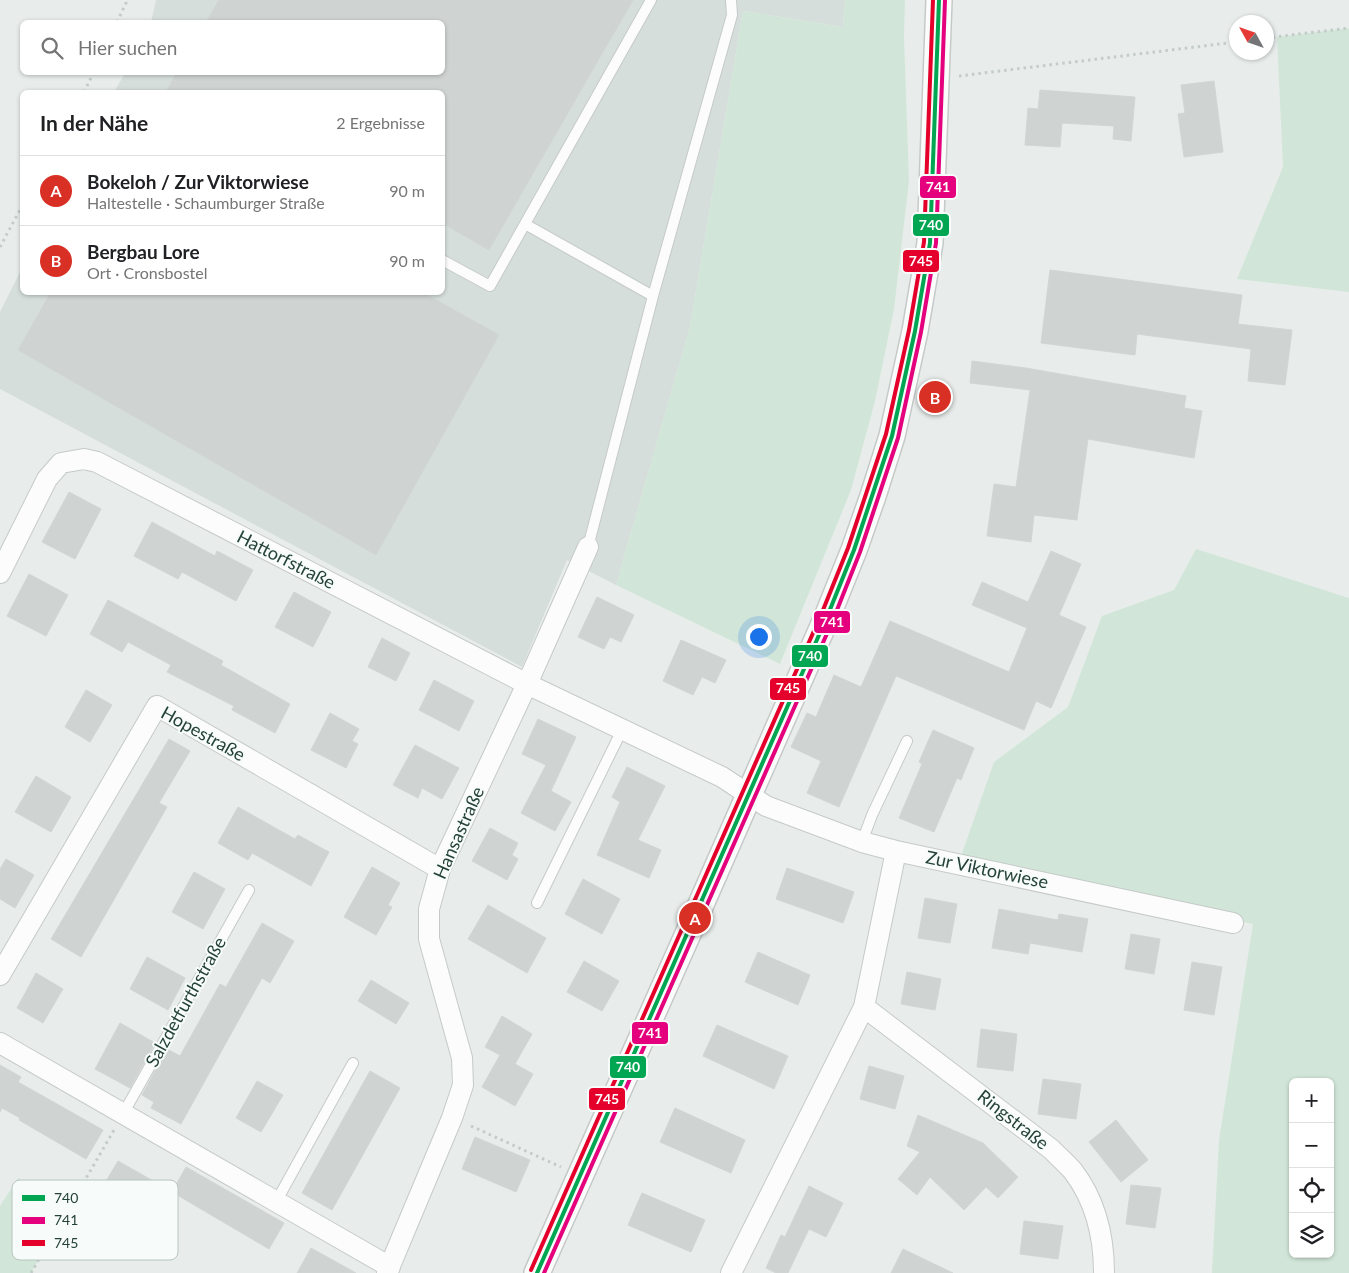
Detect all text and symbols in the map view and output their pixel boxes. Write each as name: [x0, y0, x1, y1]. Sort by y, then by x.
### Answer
north arrow: [1229, 15, 1274, 60]
search box: [20, 20, 445, 75]
icon: search: [38, 34, 66, 62]
text: Hier suchen: [78, 36, 177, 59]
text: In der Nähe: [40, 110, 148, 135]
text: 2 Ergebnisse: [336, 113, 425, 132]
text: Bokeloh / Zur Viktorwiese: [87, 170, 309, 193]
line badge: 741: [919, 175, 957, 199]
text: 741: [926, 178, 950, 195]
text: A: [50, 181, 62, 200]
text: 90 m: [389, 181, 425, 200]
text: Haltestelle · Schaumburger Straße: [87, 193, 325, 212]
line badge: 740: [912, 213, 950, 237]
text: 740: [919, 216, 943, 233]
text: Bergbau Lore: [87, 240, 200, 263]
line badge: 745: [902, 249, 940, 273]
text: B: [51, 251, 61, 270]
text: 90 m: [389, 251, 425, 270]
text: 745: [909, 252, 933, 269]
text: Ort · Cronsbostel: [87, 263, 208, 282]
pin: B: [919, 378, 951, 416]
street label: Hattorfstraße: [234, 525, 339, 593]
line badge: 741: [813, 610, 851, 634]
text: 741: [820, 613, 844, 630]
your location: [746, 624, 772, 650]
line badge: 740: [791, 644, 829, 668]
text: 740: [798, 647, 822, 664]
line badge: 745: [769, 677, 807, 701]
text: 745: [776, 679, 800, 696]
street label: Hopestraße: [158, 701, 249, 765]
street label: Hansastraße: [428, 783, 488, 882]
street label: Zur Viktorwiese: [924, 845, 1050, 893]
pin: A: [679, 899, 711, 937]
street label: Salzdetfurthstraße: [140, 933, 230, 1070]
line badge: 741: [631, 1021, 669, 1045]
text: 741: [638, 1024, 662, 1041]
line badge: 740: [609, 1055, 647, 1079]
text: 740: [616, 1058, 640, 1075]
map controls: [1289, 1078, 1334, 1258]
button: +: [1289, 1078, 1334, 1123]
street label: Ringstraße: [974, 1085, 1054, 1154]
line badge: 745: [588, 1087, 626, 1111]
text: 745: [595, 1090, 619, 1107]
button: −: [1289, 1123, 1334, 1168]
button: locate: [1289, 1168, 1334, 1213]
legend: [12, 1180, 178, 1260]
text: 740: [54, 1189, 78, 1206]
text: 741: [54, 1211, 78, 1228]
button: layers: [1289, 1213, 1334, 1258]
text: 745: [54, 1234, 78, 1251]

